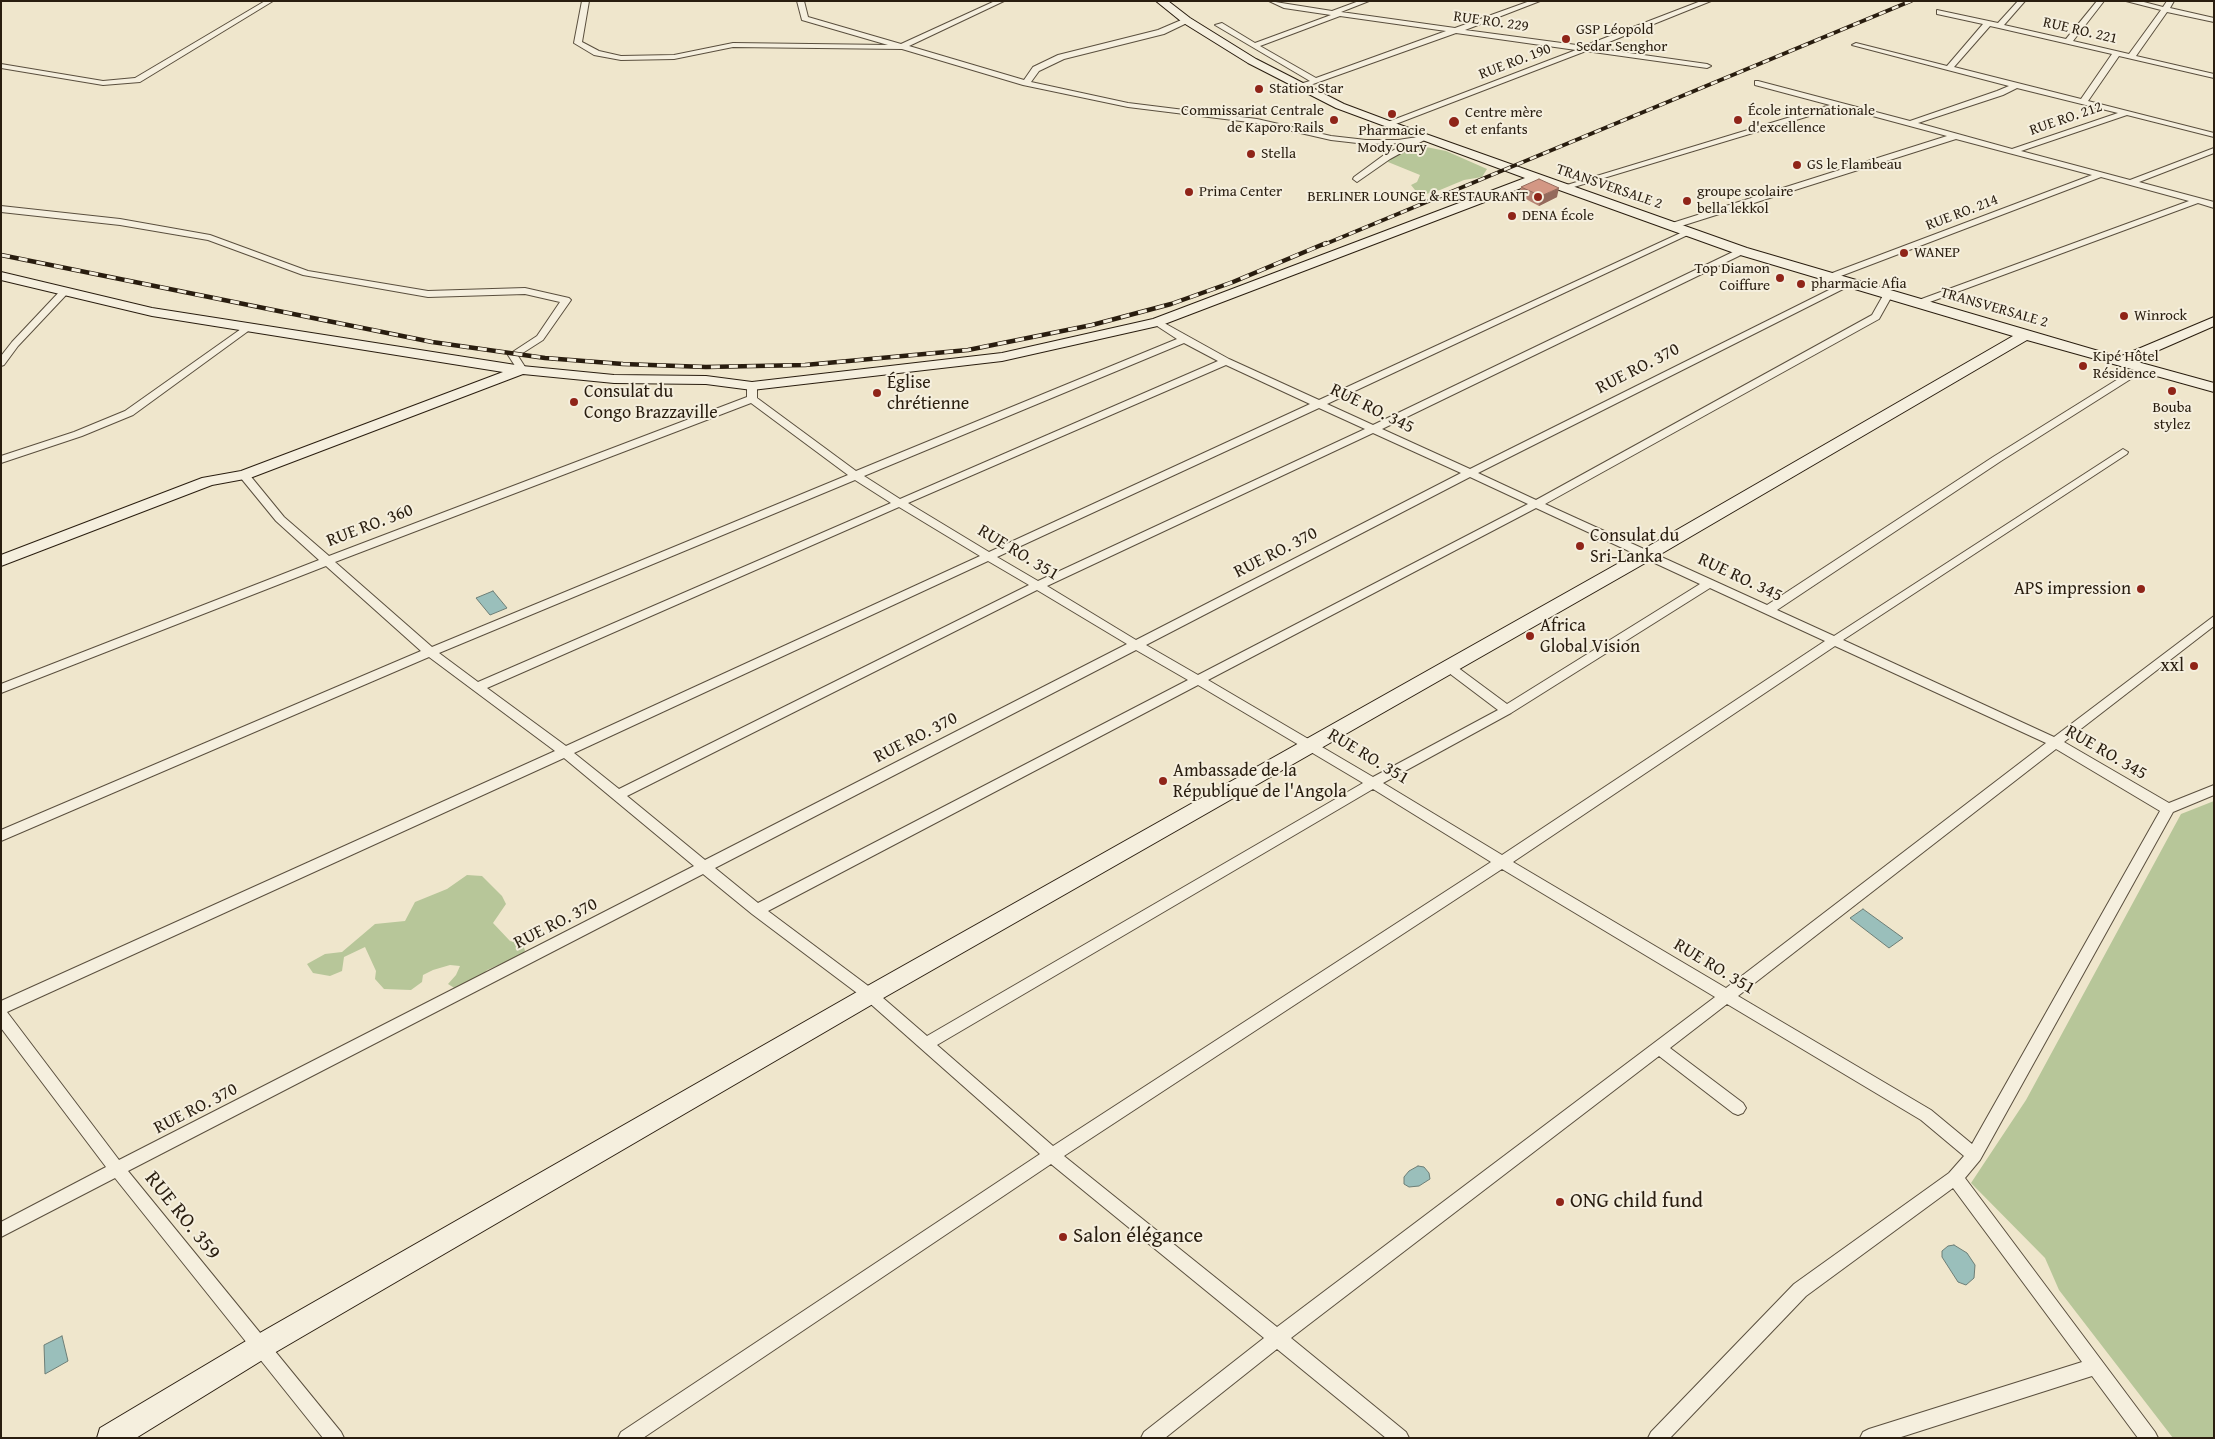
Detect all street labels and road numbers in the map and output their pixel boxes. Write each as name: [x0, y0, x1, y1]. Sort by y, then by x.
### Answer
street label: RUE RO. 229: [1452, 8, 1530, 36]
street label: RUE RO. 221: [2041, 14, 2119, 48]
street label: RUE RO. 190: [1476, 40, 1554, 84]
street label: RUE RO. 212: [2027, 98, 2105, 140]
street label: TRANSVERSALE 2: [1554, 160, 1664, 214]
street label: RUE RO. 214: [1923, 191, 2001, 235]
street label: TRANSVERSALE 2: [1938, 284, 2050, 332]
street label: RUE RO. 370: [1593, 339, 1683, 399]
street label: RUE RO. 345: [1326, 379, 1418, 439]
street label: RUE RO. 360: [324, 500, 416, 552]
street label: RUE RO. 351: [973, 520, 1063, 586]
street label: RUE RO. 370: [1231, 523, 1321, 583]
street label: RUE RO. 345: [1694, 549, 1786, 607]
street label: RUE RO. 370: [871, 708, 961, 768]
street label: RUE RO. 345: [2061, 721, 2151, 785]
street label: RUE RO. 351: [1323, 724, 1413, 790]
street label: RUE RO. 370: [511, 894, 601, 954]
street label: RUE RO. 351: [1669, 934, 1759, 1000]
street label: RUE RO. 370: [151, 1079, 241, 1139]
street label: RUE RO. 359: [139, 1167, 225, 1265]

